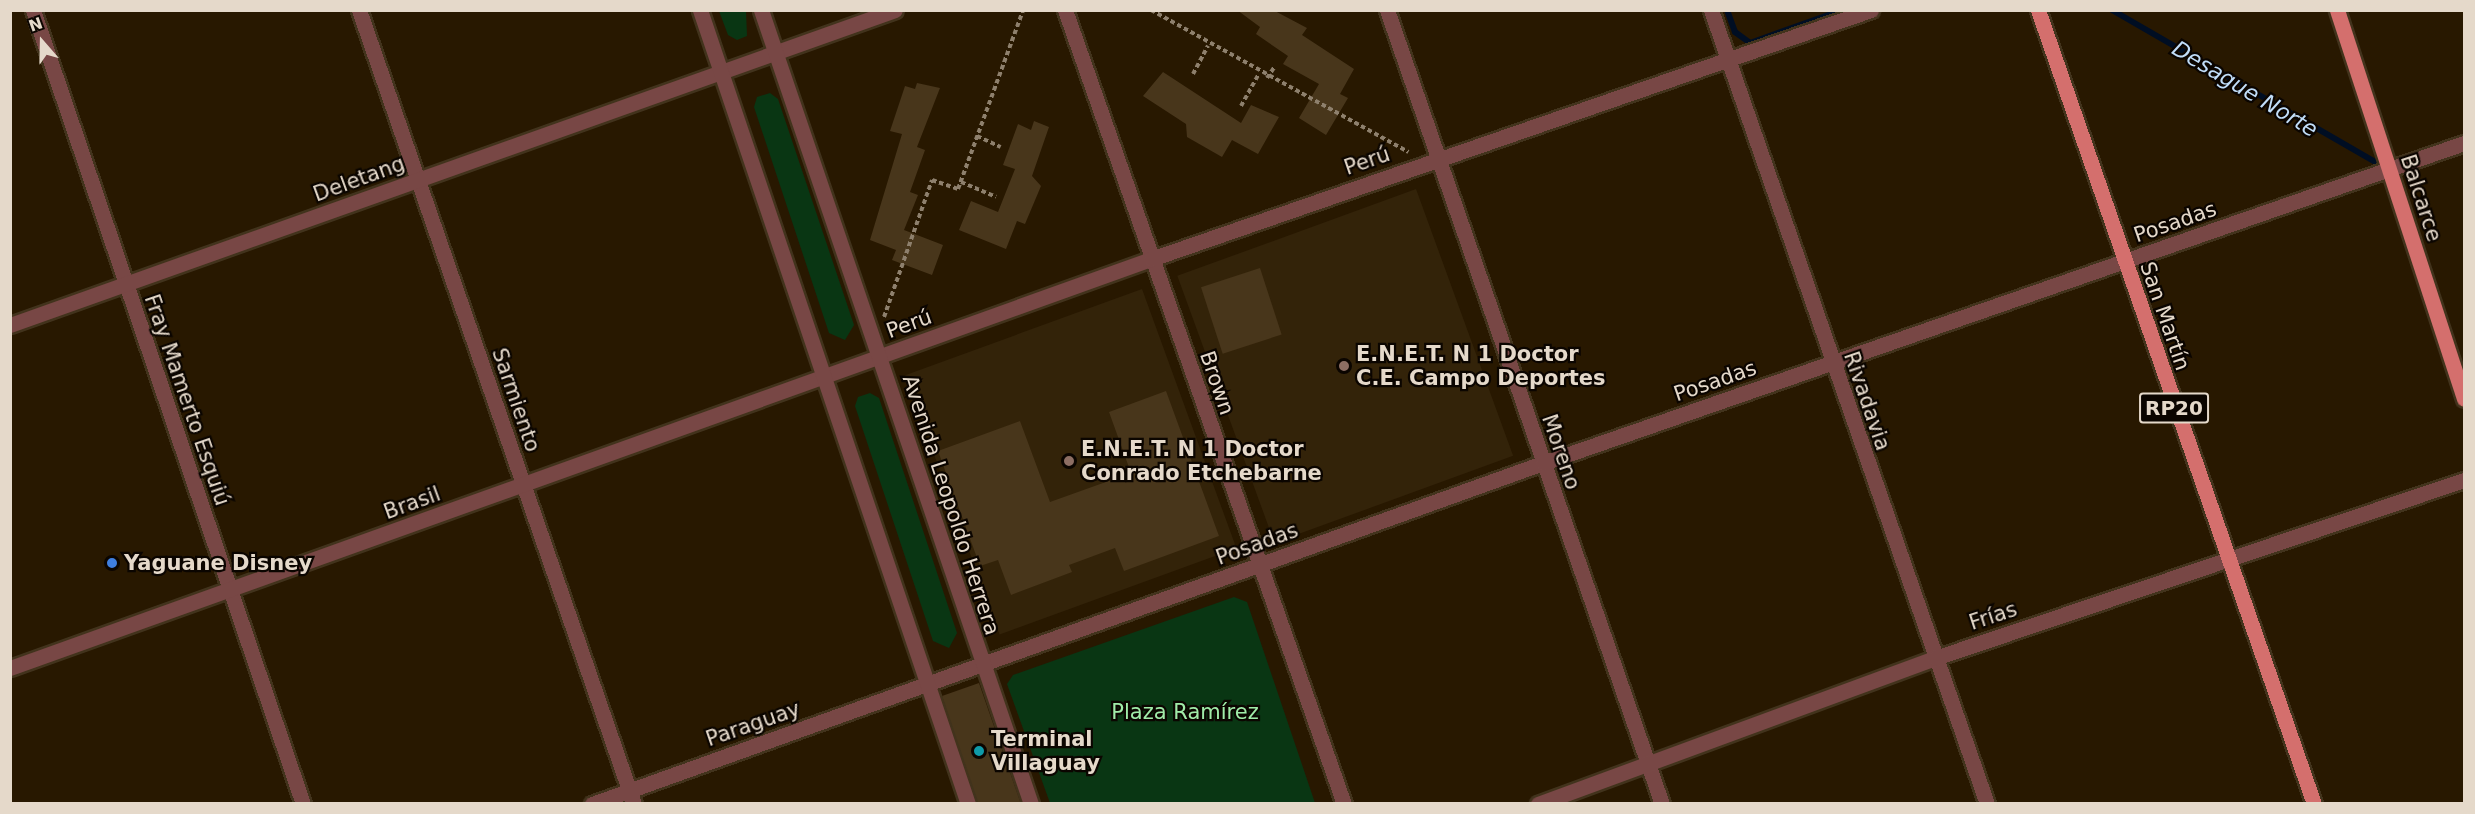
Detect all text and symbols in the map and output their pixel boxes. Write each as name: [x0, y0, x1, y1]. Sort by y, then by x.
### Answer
north arrow: [12, 12, 72, 72]
text: N: [26, 13, 45, 36]
water label: Desague Norte: [2167, 35, 2323, 143]
street label: Perú: [1341, 141, 1393, 181]
street label: Deletang: [310, 151, 408, 207]
street label: Balcarce: [2395, 151, 2447, 245]
street label: Posadas: [2130, 196, 2220, 248]
street label: San Martín: [2135, 258, 2195, 374]
street label: Fray Mamerto Esquiú: [139, 291, 235, 509]
street label: Perú: [883, 304, 935, 344]
place label: E.N.E.T. N 1 Doctor C.E. Campo Deportes: [1356, 341, 1606, 391]
street label: Sarmiento: [486, 345, 546, 455]
street label: Brown: [1194, 348, 1240, 418]
street label: Rivadavia: [1838, 348, 1896, 454]
street label: Posadas: [1670, 355, 1760, 407]
marker: E.N.E.T. N 1 Doctor C.E. Campo Deportes: [1337, 359, 1351, 373]
street label: Avenida Leopoldo Herrera: [897, 372, 1005, 638]
road number: RP20: [2138, 391, 2210, 425]
street label: Moreno: [1536, 411, 1586, 493]
place label: E.N.E.T. N 1 Doctor Conrado Etchebarne: [1081, 436, 1322, 486]
marker: E.N.E.T. N 1 Doctor Conrado Etchebarne: [1062, 454, 1076, 468]
street label: Brasil: [380, 481, 444, 525]
street label: Posadas: [1212, 518, 1302, 570]
place label: Yaguane Disney: [124, 550, 312, 576]
marker: Yaguane Disney: [105, 556, 119, 570]
street label: Frías: [1966, 596, 2020, 636]
street label: Paraguay: [703, 696, 803, 752]
park label: Plaza Ramírez: [1111, 699, 1259, 725]
place label: Terminal Villaguay: [991, 726, 1100, 776]
marker: Terminal Villaguay: [972, 744, 986, 758]

